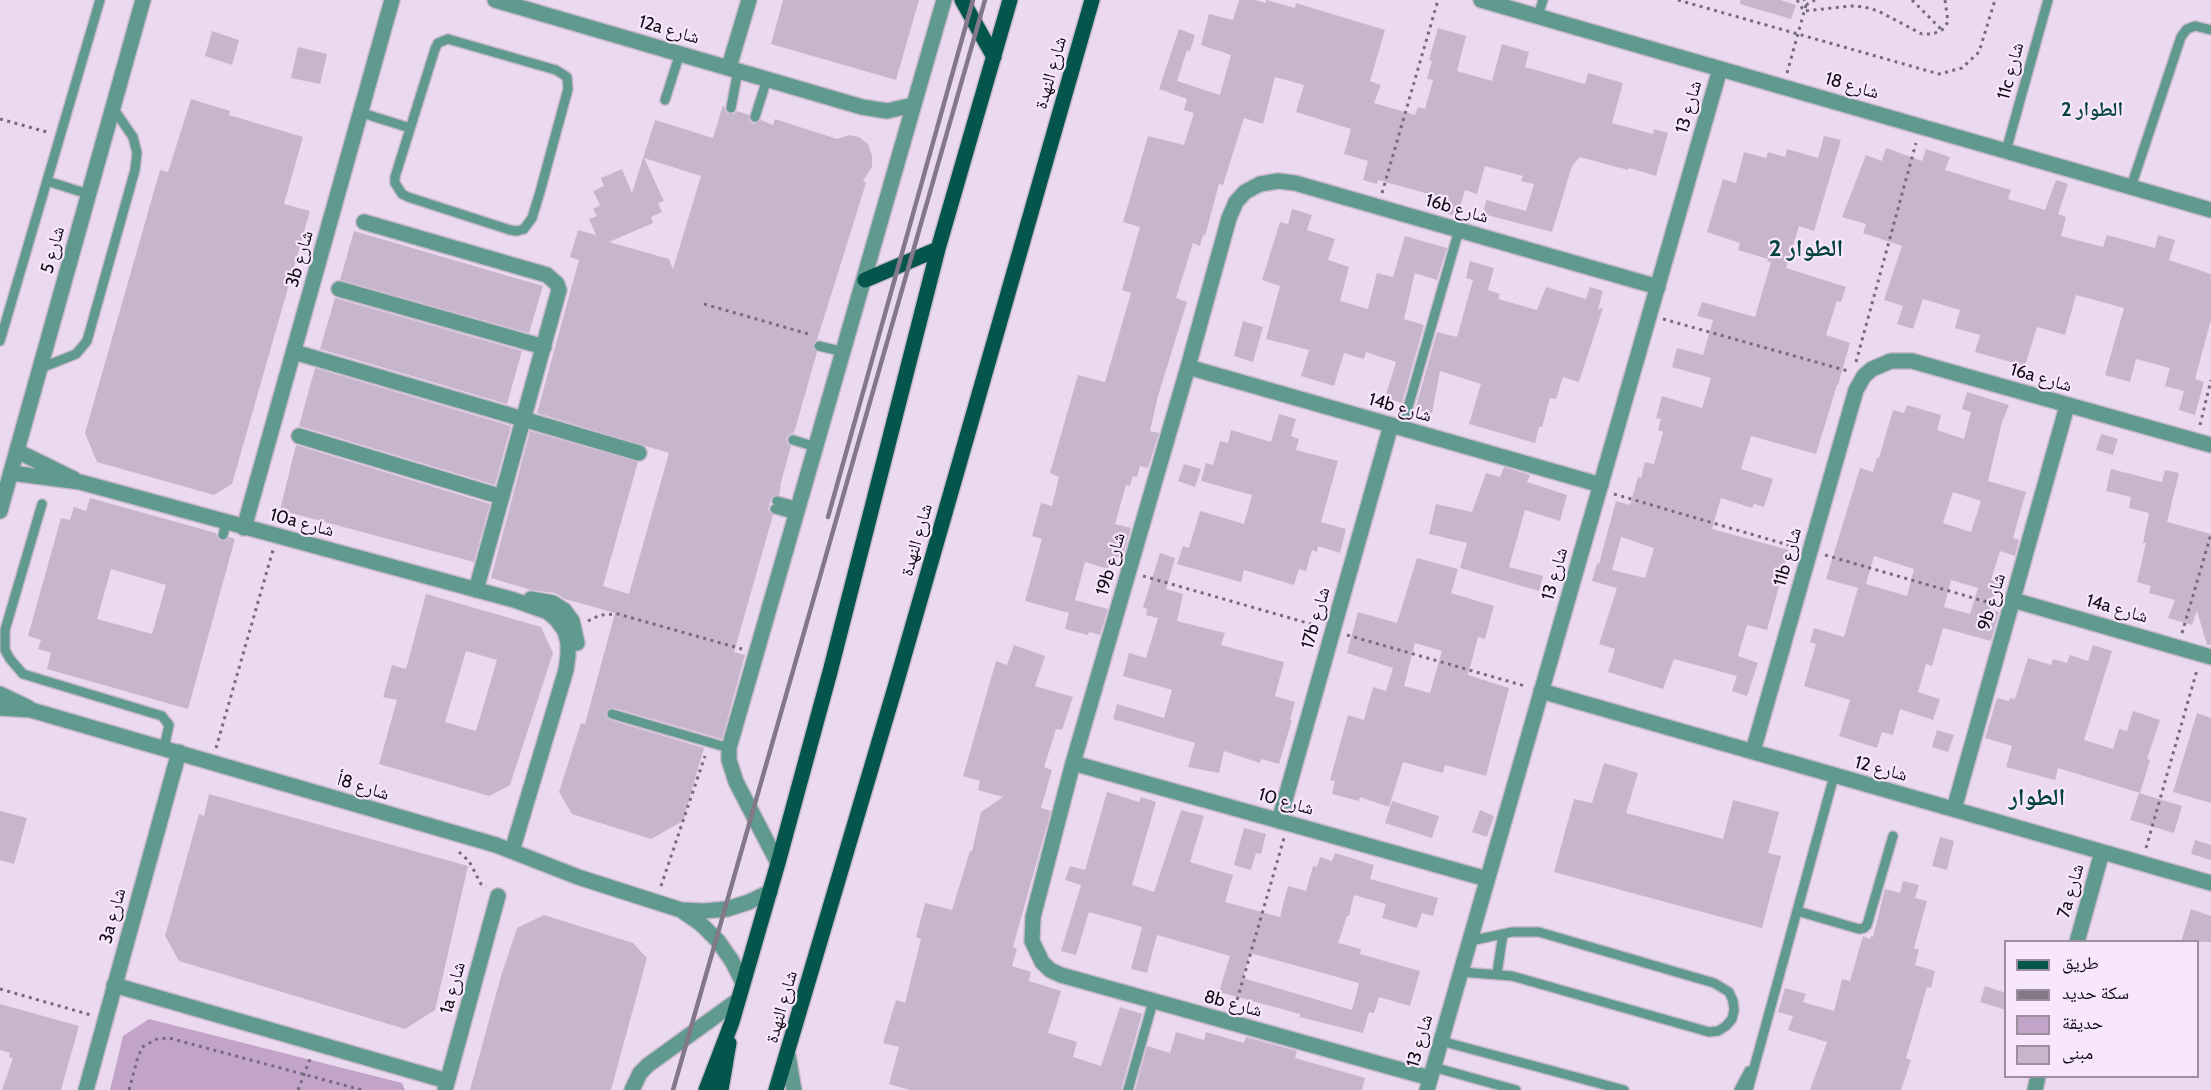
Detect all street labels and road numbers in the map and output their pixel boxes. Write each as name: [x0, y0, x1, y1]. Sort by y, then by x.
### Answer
street label: 12a شارع: [636, 11, 702, 49]
street label: شارع النهدة: [1030, 34, 1072, 112]
street label: 11c شارع: [1993, 40, 2029, 102]
street label: شارع 18: [1823, 68, 1881, 104]
street label: شارع 13: [1671, 78, 1707, 136]
street label: 16b شارع: [1423, 190, 1491, 228]
street label: شارع 5: [36, 224, 70, 276]
street label: 3b شارع: [282, 228, 318, 290]
street label: 16a شارع: [2008, 359, 2074, 397]
street label: 14b شارع: [1366, 389, 1434, 427]
street label: شارع النهدة: [896, 501, 938, 579]
street label: 10a شارع: [268, 504, 336, 542]
street label: 11b شارع: [1769, 525, 1807, 589]
street label: 19b شارع: [1092, 530, 1130, 598]
street label: شارع 13: [1537, 545, 1573, 603]
street label: 9b شارع: [1974, 571, 2010, 633]
street label: 17b شارع: [1297, 585, 1335, 651]
street label: 14a شارع: [2084, 590, 2150, 628]
street label: شارع 12: [1852, 752, 1910, 786]
street label: شارع 8أ: [334, 769, 392, 805]
street label: شارع 10: [1256, 784, 1316, 820]
street label: 7a شارع: [2053, 861, 2089, 921]
street label: 3a شارع: [95, 886, 131, 946]
street label: 1a شارع: [436, 960, 470, 1016]
street label: شارع النهدة: [761, 968, 803, 1046]
street label: 8b شارع: [1202, 986, 1264, 1022]
street label: شارع 13: [1402, 1012, 1438, 1070]

